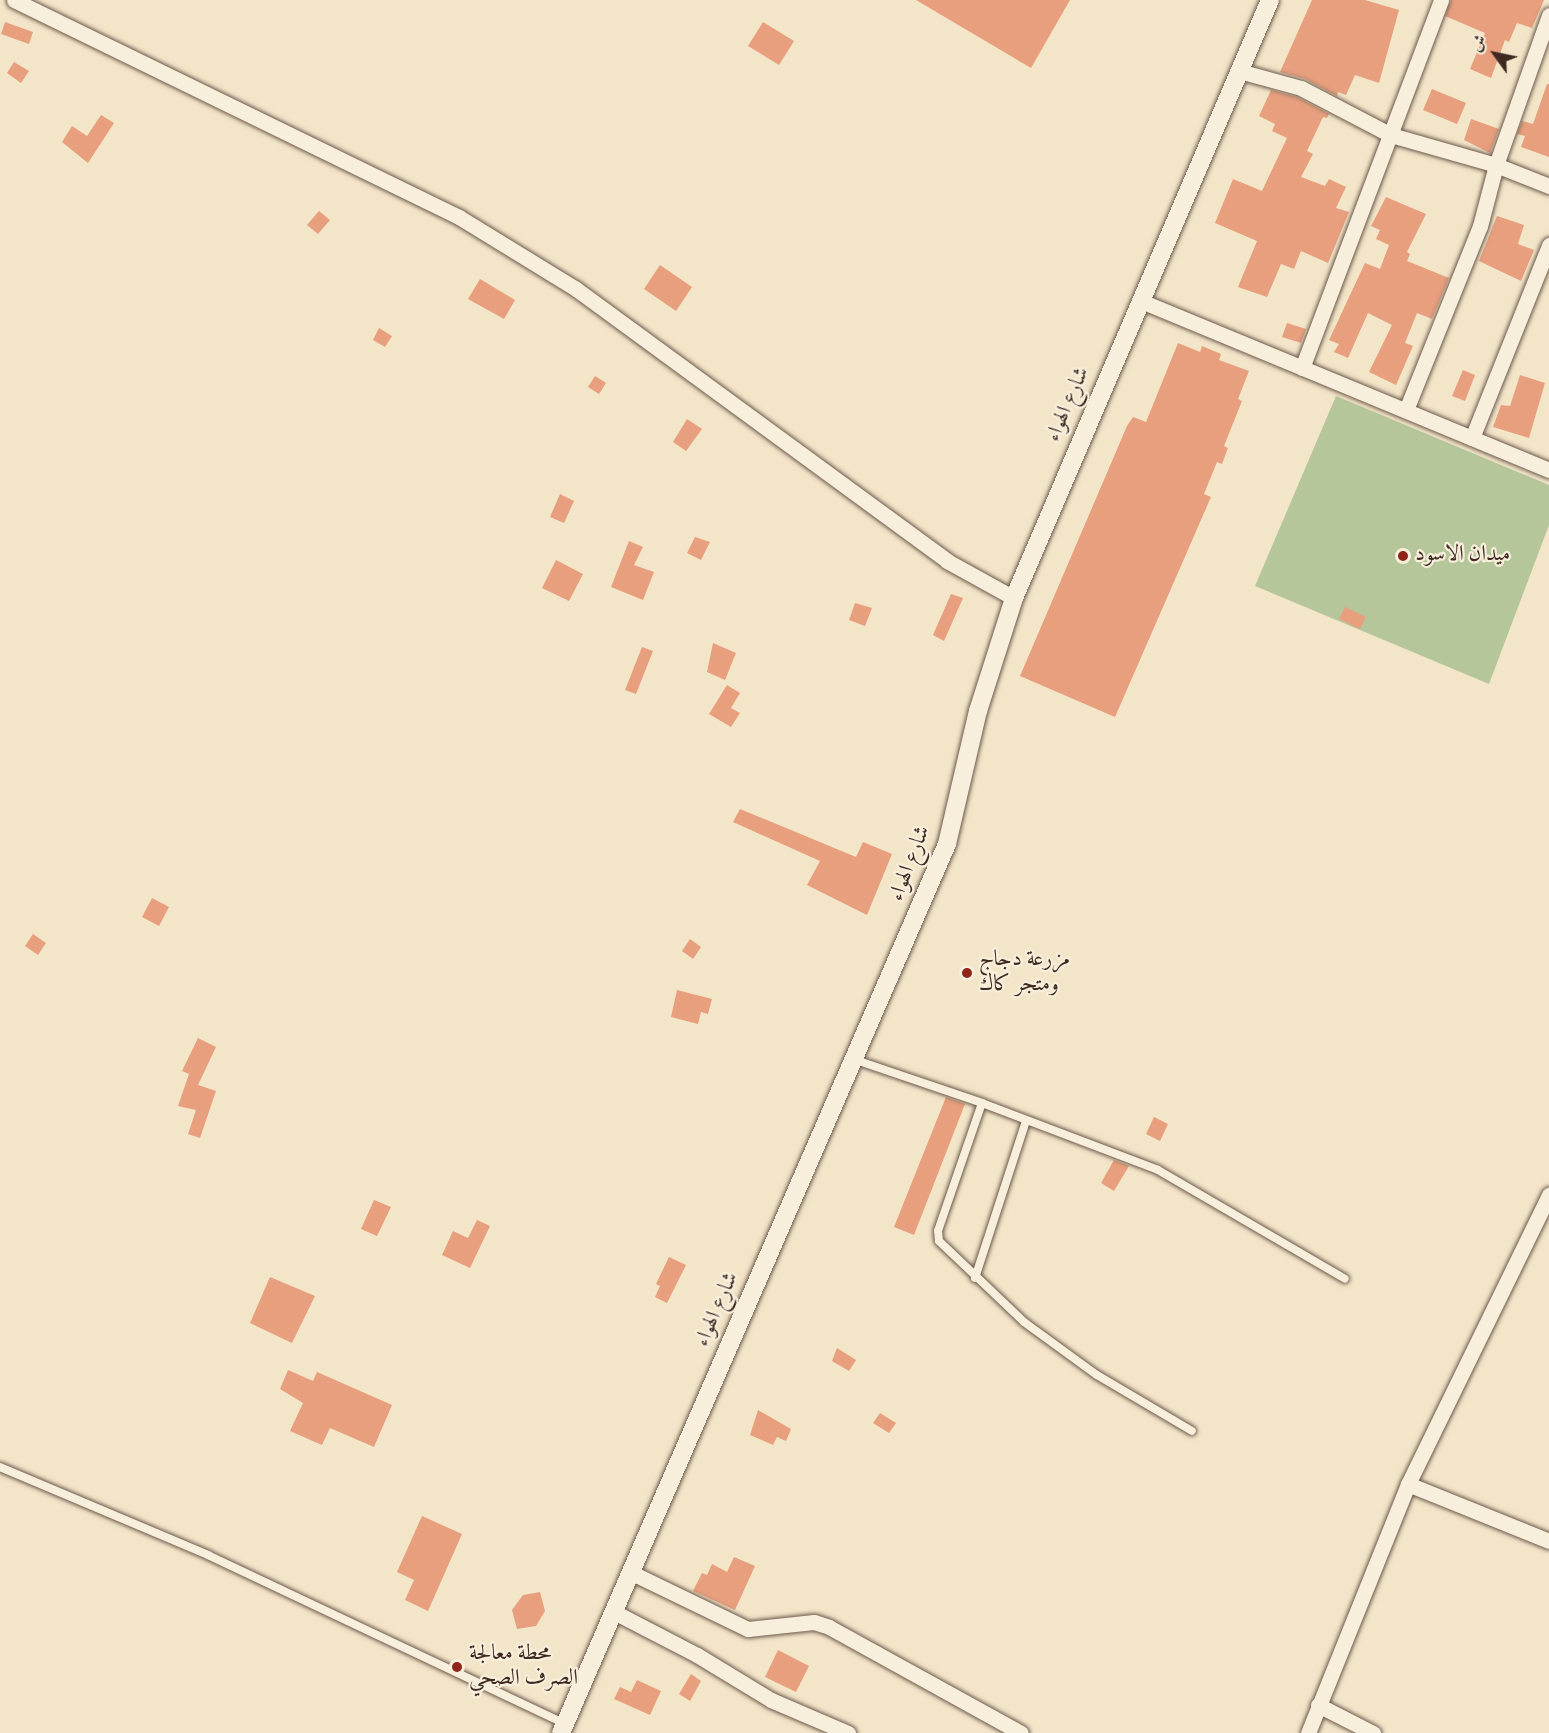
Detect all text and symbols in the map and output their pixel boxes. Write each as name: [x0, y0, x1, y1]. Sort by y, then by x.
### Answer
north arrow: [1465, 24, 1525, 84]
text: ش: [1466, 31, 1493, 57]
street label: شارع الهواء: [1041, 364, 1097, 446]
place label: ميدان الاسود: [1415, 543, 1510, 569]
marker: ميدان الاسود: [1396, 549, 1410, 563]
street label: شارع الهواء: [885, 823, 937, 905]
place label: مزرعة دجاج ومتجر كاك: [979, 947, 1070, 998]
marker: مزرعة دجاج ومتجر كاك: [960, 966, 974, 980]
street label: شارع الهواء: [690, 1269, 746, 1351]
place label: محطة معالجة الصرف الصحي: [469, 1641, 578, 1693]
marker: محطة معالجة الصرف الصحي: [450, 1660, 464, 1674]

